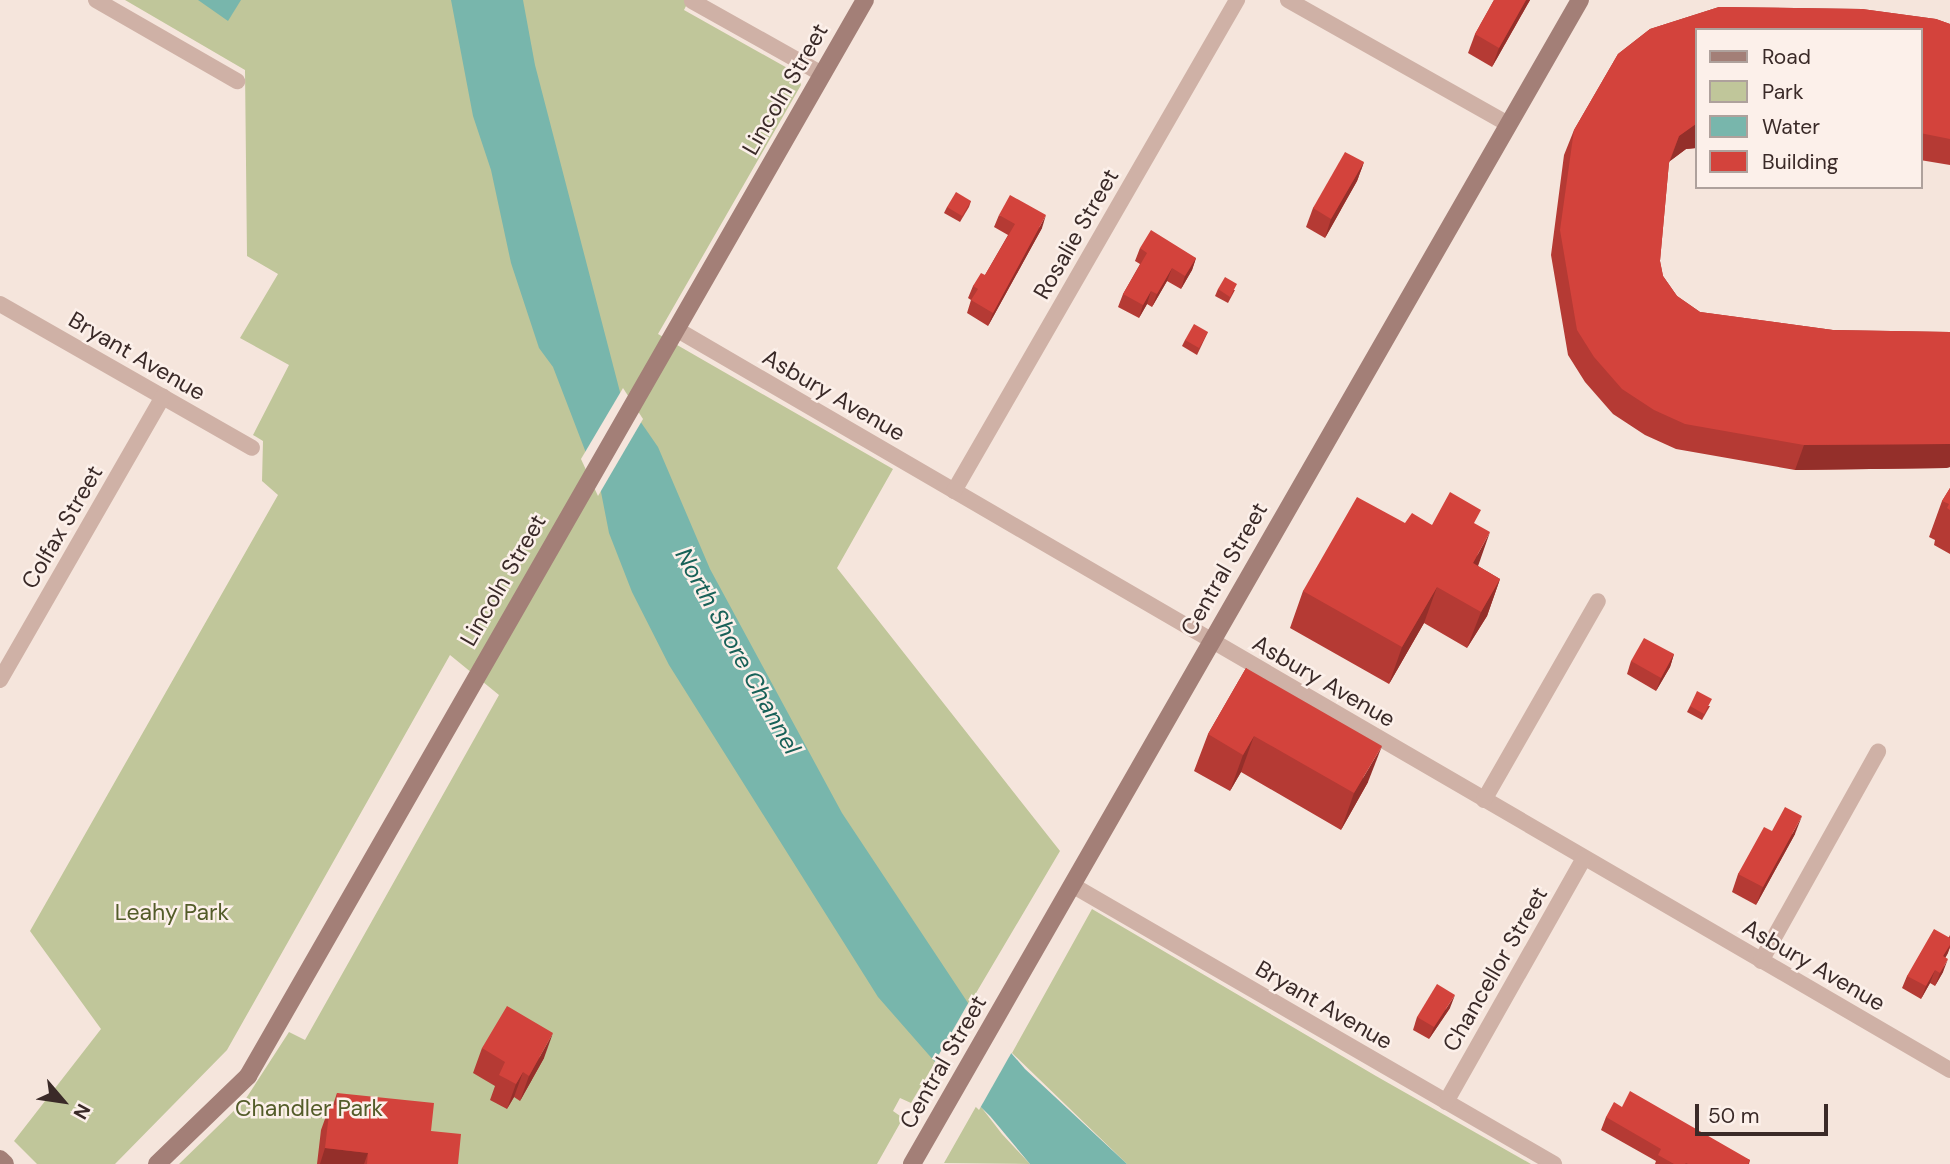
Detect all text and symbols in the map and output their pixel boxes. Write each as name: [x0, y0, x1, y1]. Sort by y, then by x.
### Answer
street label: Lincoln Street: [736, 18, 834, 160]
legend: [1694, 28, 1922, 189]
text: Road: [1762, 43, 1811, 71]
text: Park: [1762, 78, 1803, 106]
text: Water: [1762, 113, 1820, 141]
text: Building: [1762, 148, 1838, 176]
street label: Rosalie Street: [1028, 164, 1124, 304]
street label: Bryant Avenue: [64, 306, 210, 406]
street label: Asbury Avenue: [758, 343, 910, 447]
street label: Colfax Street: [16, 460, 108, 594]
street label: Central Street: [1175, 497, 1273, 641]
street label: Lincoln Street: [454, 509, 552, 651]
water label: North Shore Channel: [669, 543, 807, 759]
street label: Asbury Avenue: [1248, 629, 1400, 733]
street label: Chancellor Street: [1437, 882, 1553, 1056]
park label: Leahy Park: [115, 898, 229, 926]
street label: Asbury Avenue: [1738, 913, 1890, 1017]
street label: Bryant Avenue: [1251, 955, 1397, 1055]
street label: Central Street: [894, 990, 992, 1134]
north arrow: [28, 1066, 98, 1136]
scale bar: [1698, 1090, 1831, 1134]
park label: Chandler Park: [235, 1094, 383, 1122]
text: N: [68, 1099, 96, 1124]
text: 50 m: [1708, 1102, 1759, 1130]

